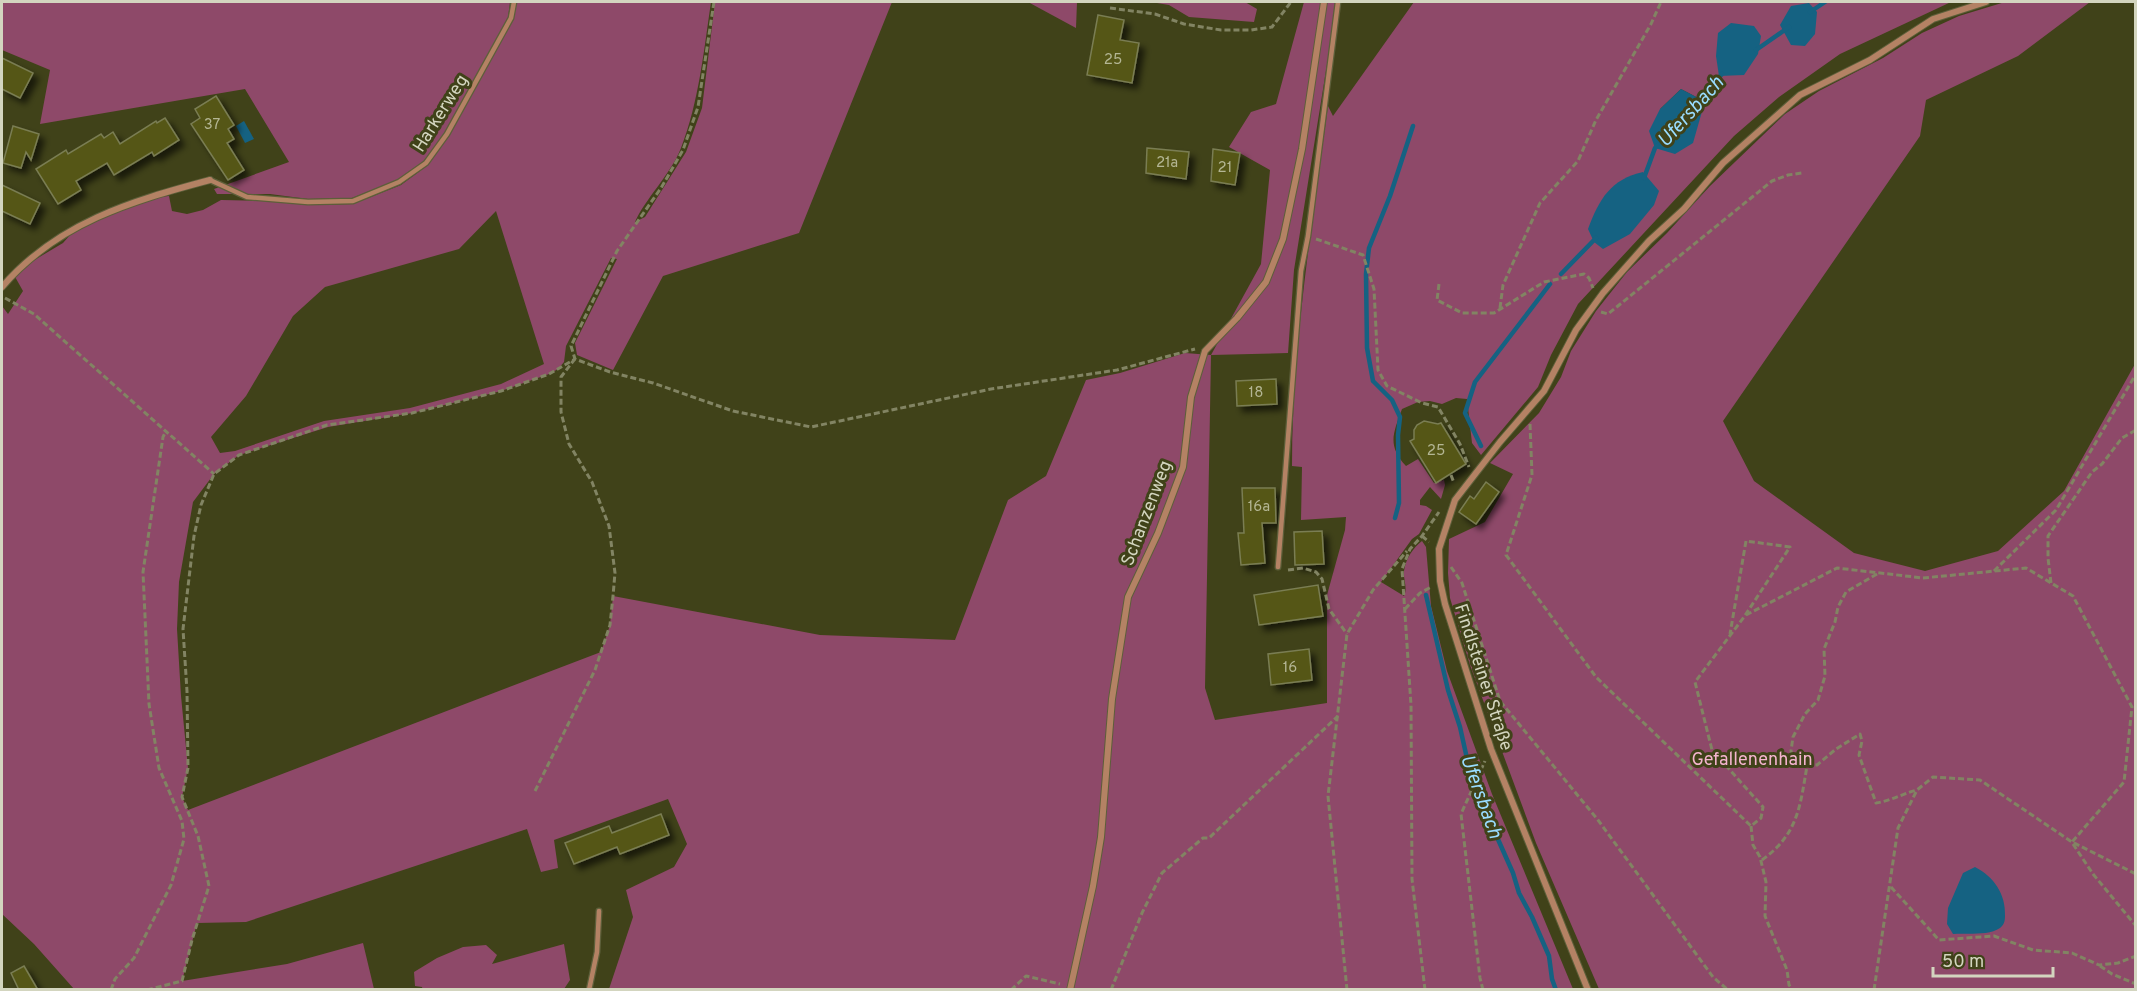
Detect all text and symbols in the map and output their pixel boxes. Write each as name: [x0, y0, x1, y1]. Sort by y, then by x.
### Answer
house number: 25: [1104, 51, 1122, 70]
street label: Harkerweg: [408, 71, 474, 157]
water label: Ufersbach: [1652, 71, 1731, 154]
house number: 37: [204, 116, 221, 135]
house number: 21a: [1156, 154, 1178, 173]
house number: 21: [1218, 159, 1232, 178]
house number: 18: [1249, 384, 1263, 403]
house number: 25: [1427, 442, 1445, 461]
street label: Schanzenweg: [1117, 458, 1178, 570]
house number: 16a: [1248, 498, 1270, 517]
street label: Findlsteiner Straße: [1448, 601, 1517, 754]
house number: 16: [1283, 659, 1297, 678]
park label: Gefallenenhain: [1691, 749, 1813, 772]
water label: Ufersbach: [1453, 751, 1507, 842]
scale bar: [1933, 940, 2053, 978]
text: 50 m: [1942, 951, 1984, 974]

